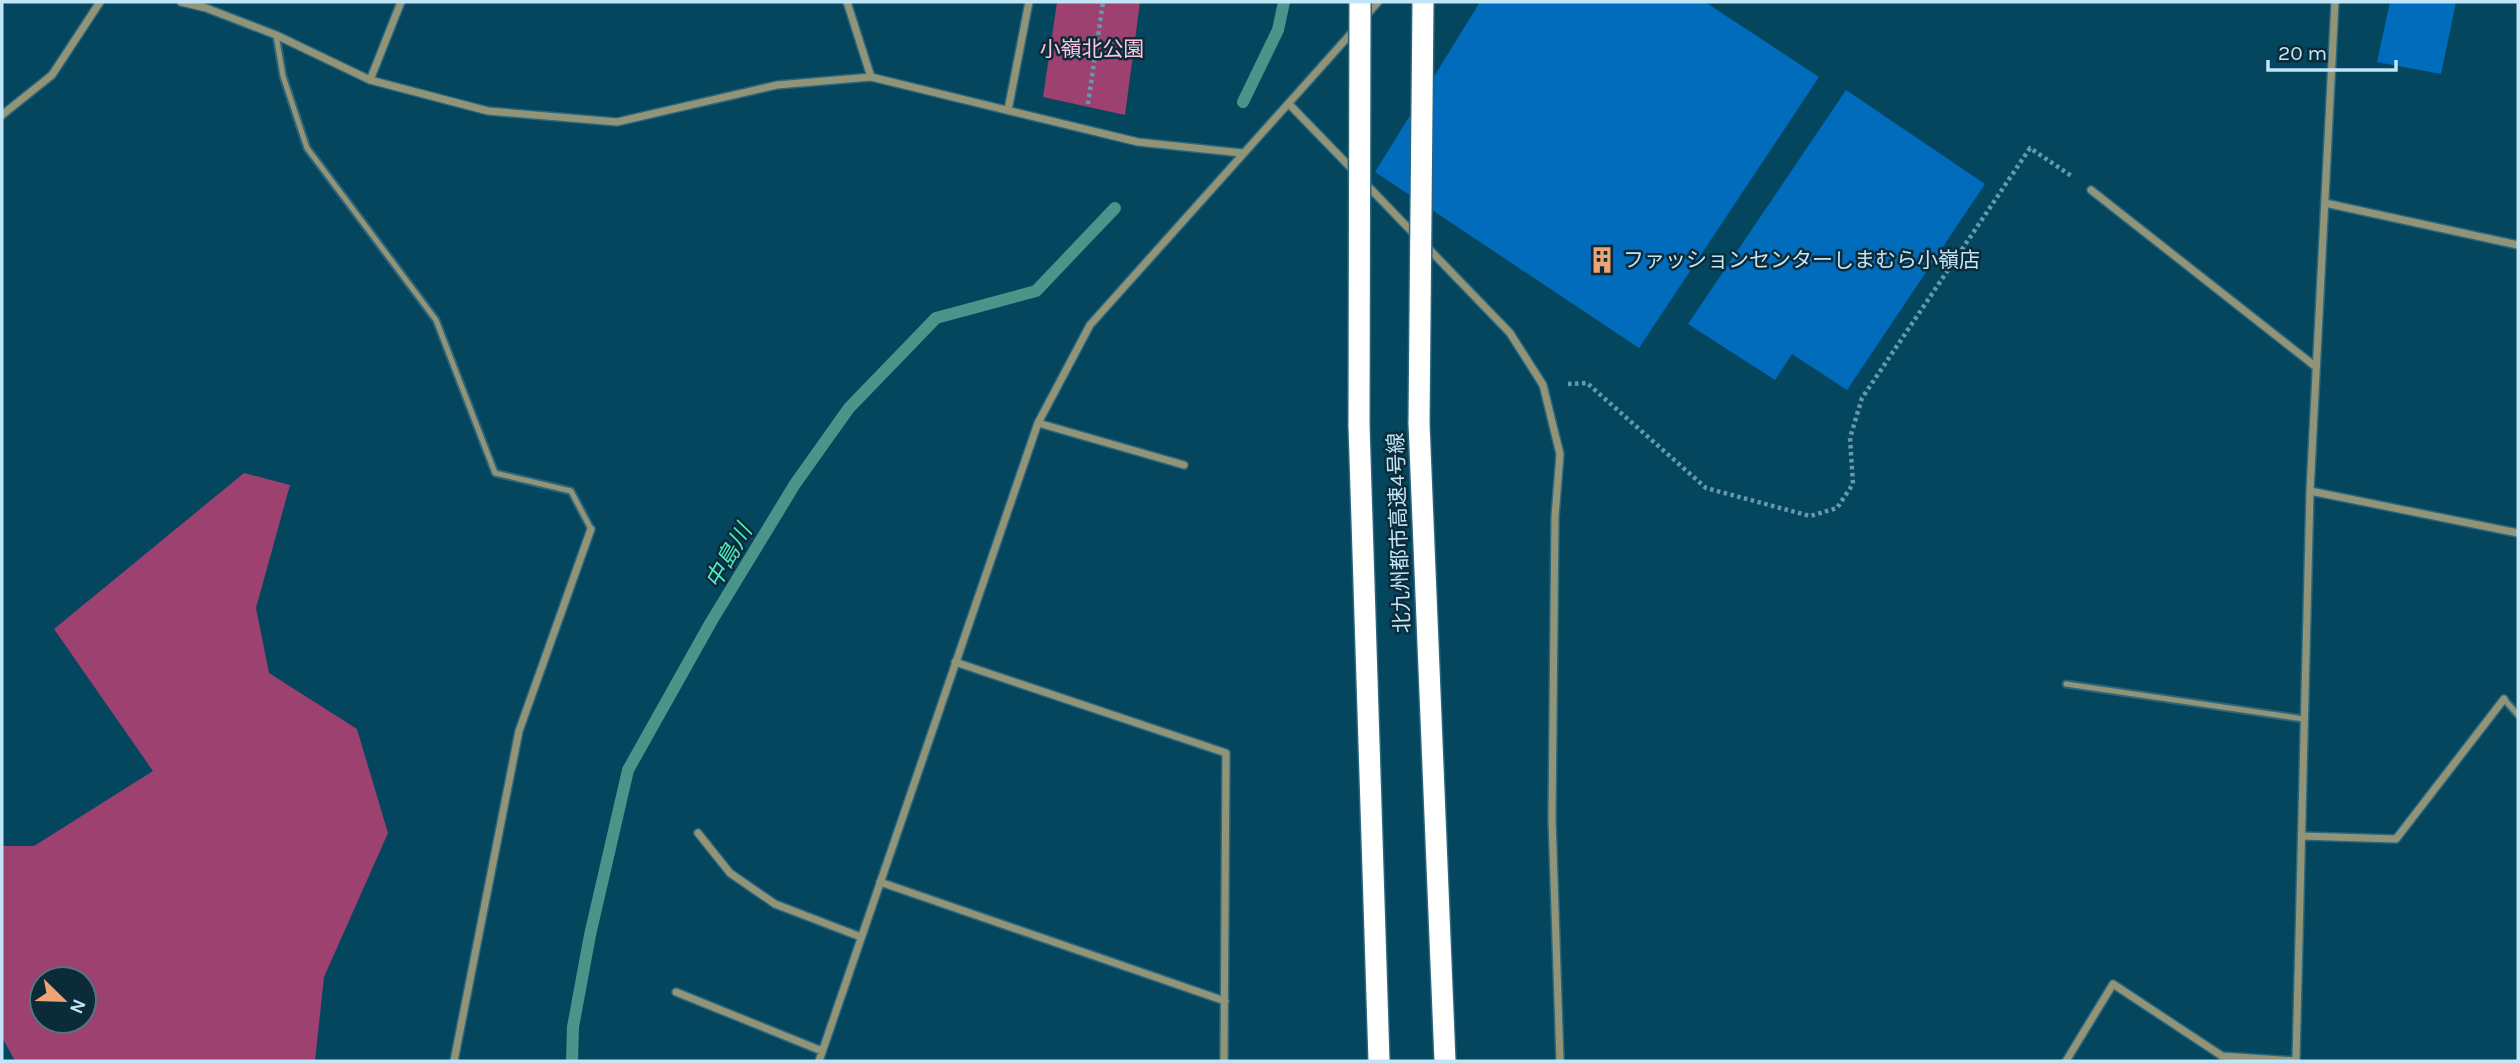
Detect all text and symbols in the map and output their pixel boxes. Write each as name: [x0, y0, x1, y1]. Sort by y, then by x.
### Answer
scale bar: [2268, 28, 2396, 72]
park label: 小嶺北公園: [1040, 37, 1145, 61]
text: 20 m: [2278, 41, 2327, 65]
building icon: ファッションセンターしまむら小嶺店: [1587, 245, 1617, 275]
place label: ファッションセンターしまむら小嶺店: [1623, 248, 1980, 272]
street label: 北九州都市高速4号線: [1384, 432, 1414, 634]
water label: 中島川: [699, 517, 759, 593]
north arrow: [28, 965, 98, 1035]
text: N: [65, 996, 91, 1017]

